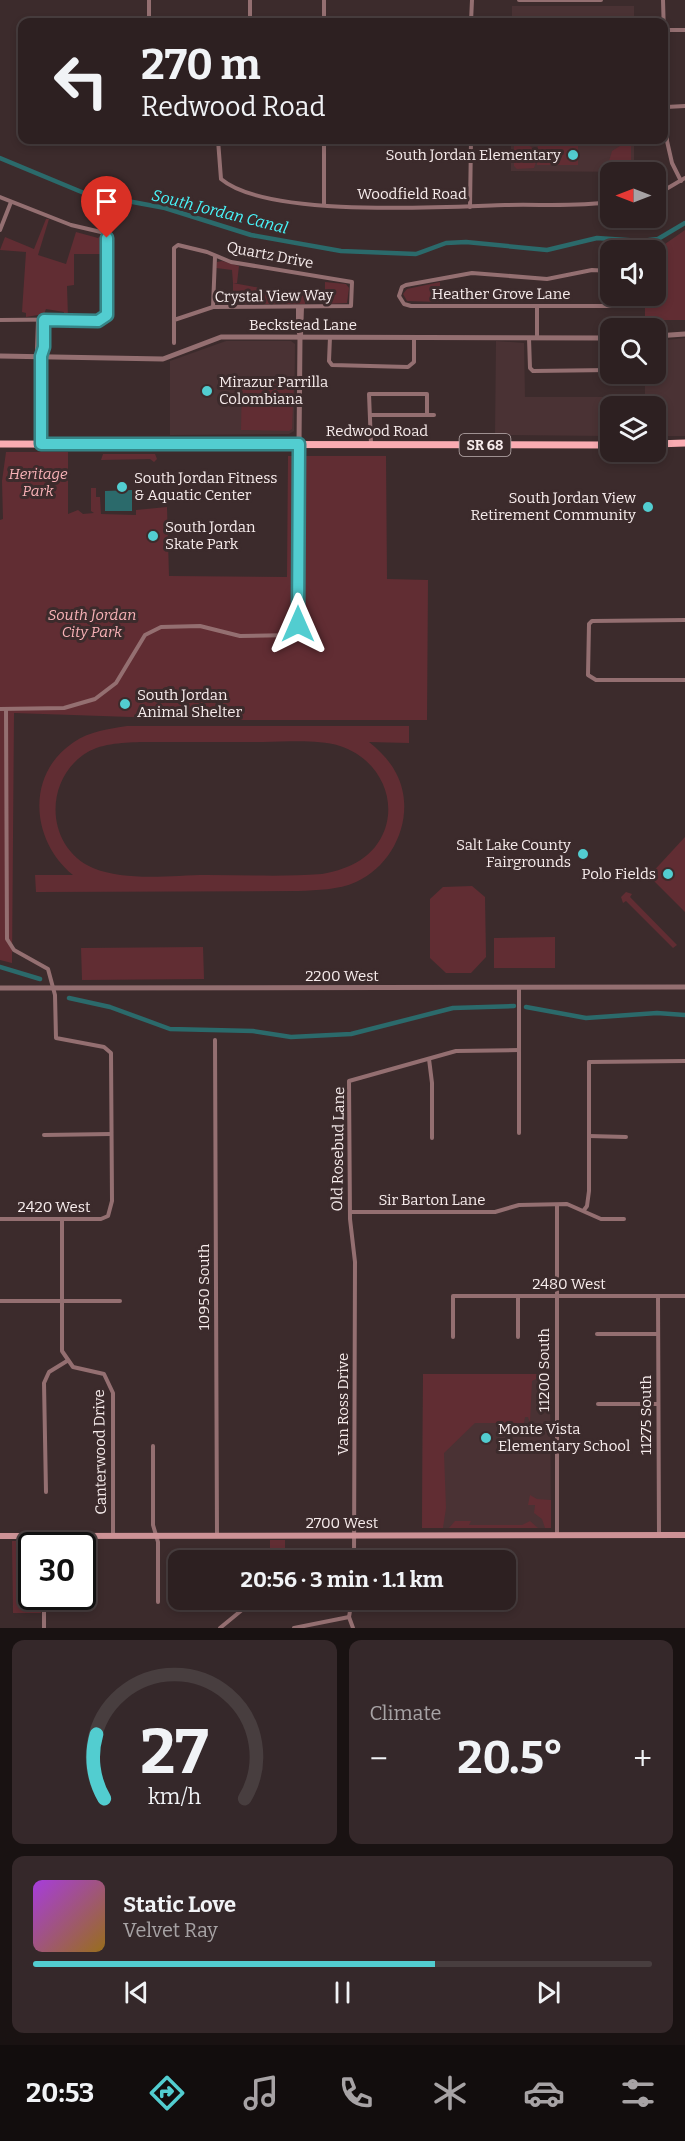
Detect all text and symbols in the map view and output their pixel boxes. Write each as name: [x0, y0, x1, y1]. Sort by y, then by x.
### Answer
text: 270 m: [141, 40, 261, 90]
icon: left: [42, 42, 120, 120]
text: Redwood Road: [141, 91, 326, 123]
place label: South Jordan Elementary: [385, 146, 561, 164]
marker: South Jordan Elementary: [566, 148, 580, 162]
north arrow: [600, 162, 666, 228]
map controls: [600, 162, 666, 462]
pin: [81, 176, 132, 238]
icon: arrive: [90, 185, 123, 218]
water label: South Jordan Canal: [150, 185, 290, 238]
street label: Woodfield Road: [357, 185, 467, 203]
street label: Quartz Drive: [225, 238, 315, 272]
button: sound: [600, 240, 666, 306]
street label: Heather Grove Lane: [431, 285, 571, 303]
street label: Crystal View Way: [215, 286, 333, 306]
street label: Beckstead Lane: [249, 316, 357, 334]
button: search: [600, 318, 666, 384]
place label: Mirazur Parrilla Colombiana: [219, 373, 328, 408]
marker: Mirazur Parrilla Colombiana: [200, 384, 214, 398]
button: layers: [600, 396, 666, 462]
street label: Redwood Road: [326, 422, 428, 440]
road number: SR 68: [460, 434, 510, 456]
park label: Heritage Park: [8, 465, 68, 500]
place label: South Jordan Fitness & Aquatic Center: [134, 469, 278, 504]
marker: South Jordan Fitness & Aquatic Center: [115, 480, 129, 494]
place label: South Jordan View Retirement Community: [470, 489, 637, 524]
marker: South Jordan View Retirement Community: [641, 500, 655, 514]
place label: South Jordan Skate Park: [165, 518, 256, 553]
marker: South Jordan Skate Park: [146, 529, 160, 543]
position arrow: [266, 592, 330, 656]
park label: South Jordan City Park: [48, 606, 136, 641]
place label: South Jordan Animal Shelter: [137, 686, 242, 721]
marker: South Jordan Animal Shelter: [118, 697, 132, 711]
place label: Salt Lake County Fairgrounds: [456, 836, 571, 871]
marker: Salt Lake County Fairgrounds: [576, 847, 590, 861]
place label: Polo Fields: [581, 865, 656, 883]
marker: Polo Fields: [661, 867, 675, 881]
street label: 2200 West: [305, 967, 379, 985]
street label: Old Rosebud Lane: [328, 1086, 348, 1212]
street label: Sir Barton Lane: [378, 1191, 486, 1209]
street label: 2420 West: [18, 1198, 91, 1216]
street label: 10950 South: [195, 1243, 213, 1330]
street label: 2480 West: [532, 1275, 606, 1293]
street label: 11200 South: [535, 1327, 553, 1412]
street label: Van Ross Drive: [334, 1353, 352, 1455]
street label: 11275 South: [637, 1374, 655, 1455]
street label: Canterwood Drive: [90, 1389, 110, 1515]
place label: Monte Vista Elementary School: [498, 1420, 630, 1455]
marker: Monte Vista Elementary School: [479, 1431, 493, 1445]
street label: 2700 West: [306, 1514, 379, 1532]
speed limit sign: 30: [18, 1532, 96, 1610]
text: 20:56 · 3 min · 1.1 km: [241, 1566, 443, 1593]
text: Climate: [370, 1701, 441, 1725]
text: 27: [140, 1715, 208, 1790]
text: 20.5°: [457, 1731, 564, 1785]
text: −: [370, 1739, 388, 1779]
text: +: [633, 1739, 652, 1779]
text: km/h: [148, 1784, 201, 1810]
text: Static Love: [123, 1891, 236, 1918]
text: Velvet Ray: [123, 1918, 218, 1942]
icon: previous: [120, 1976, 153, 2009]
icon: pause: [326, 1976, 359, 2009]
icon: next: [532, 1976, 565, 2009]
icon: directions: [146, 2072, 188, 2114]
icon: music: [240, 2072, 282, 2114]
icon: phone: [335, 2072, 377, 2114]
icon: climate: [429, 2072, 471, 2114]
icon: car: [523, 2072, 565, 2114]
icon: filters: [617, 2072, 659, 2114]
text: 20:53: [26, 2077, 94, 2109]

